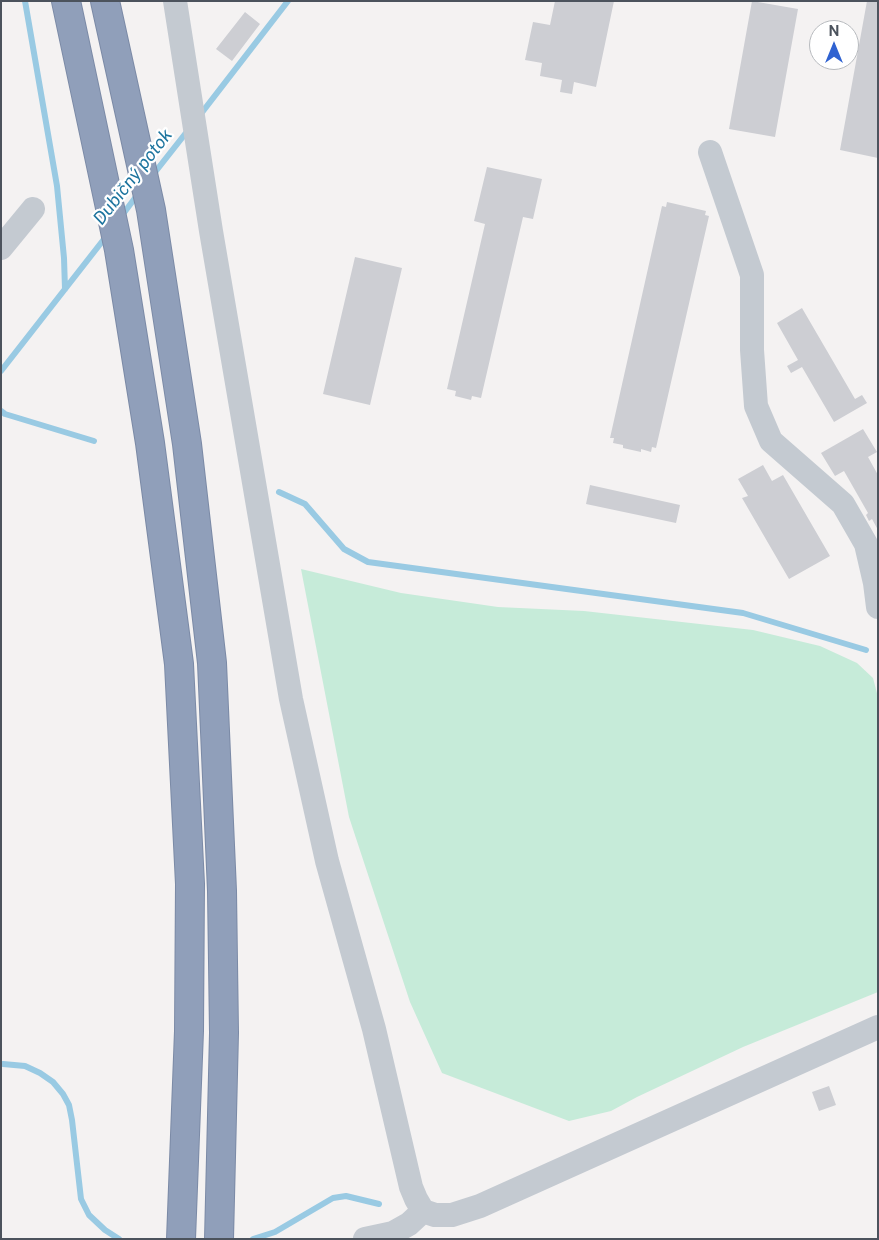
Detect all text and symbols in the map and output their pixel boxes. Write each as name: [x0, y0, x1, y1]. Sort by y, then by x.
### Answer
north arrow: [809, 20, 859, 70]
text: N: [829, 23, 839, 39]
water label: Dubičný potok: [89, 125, 177, 229]

